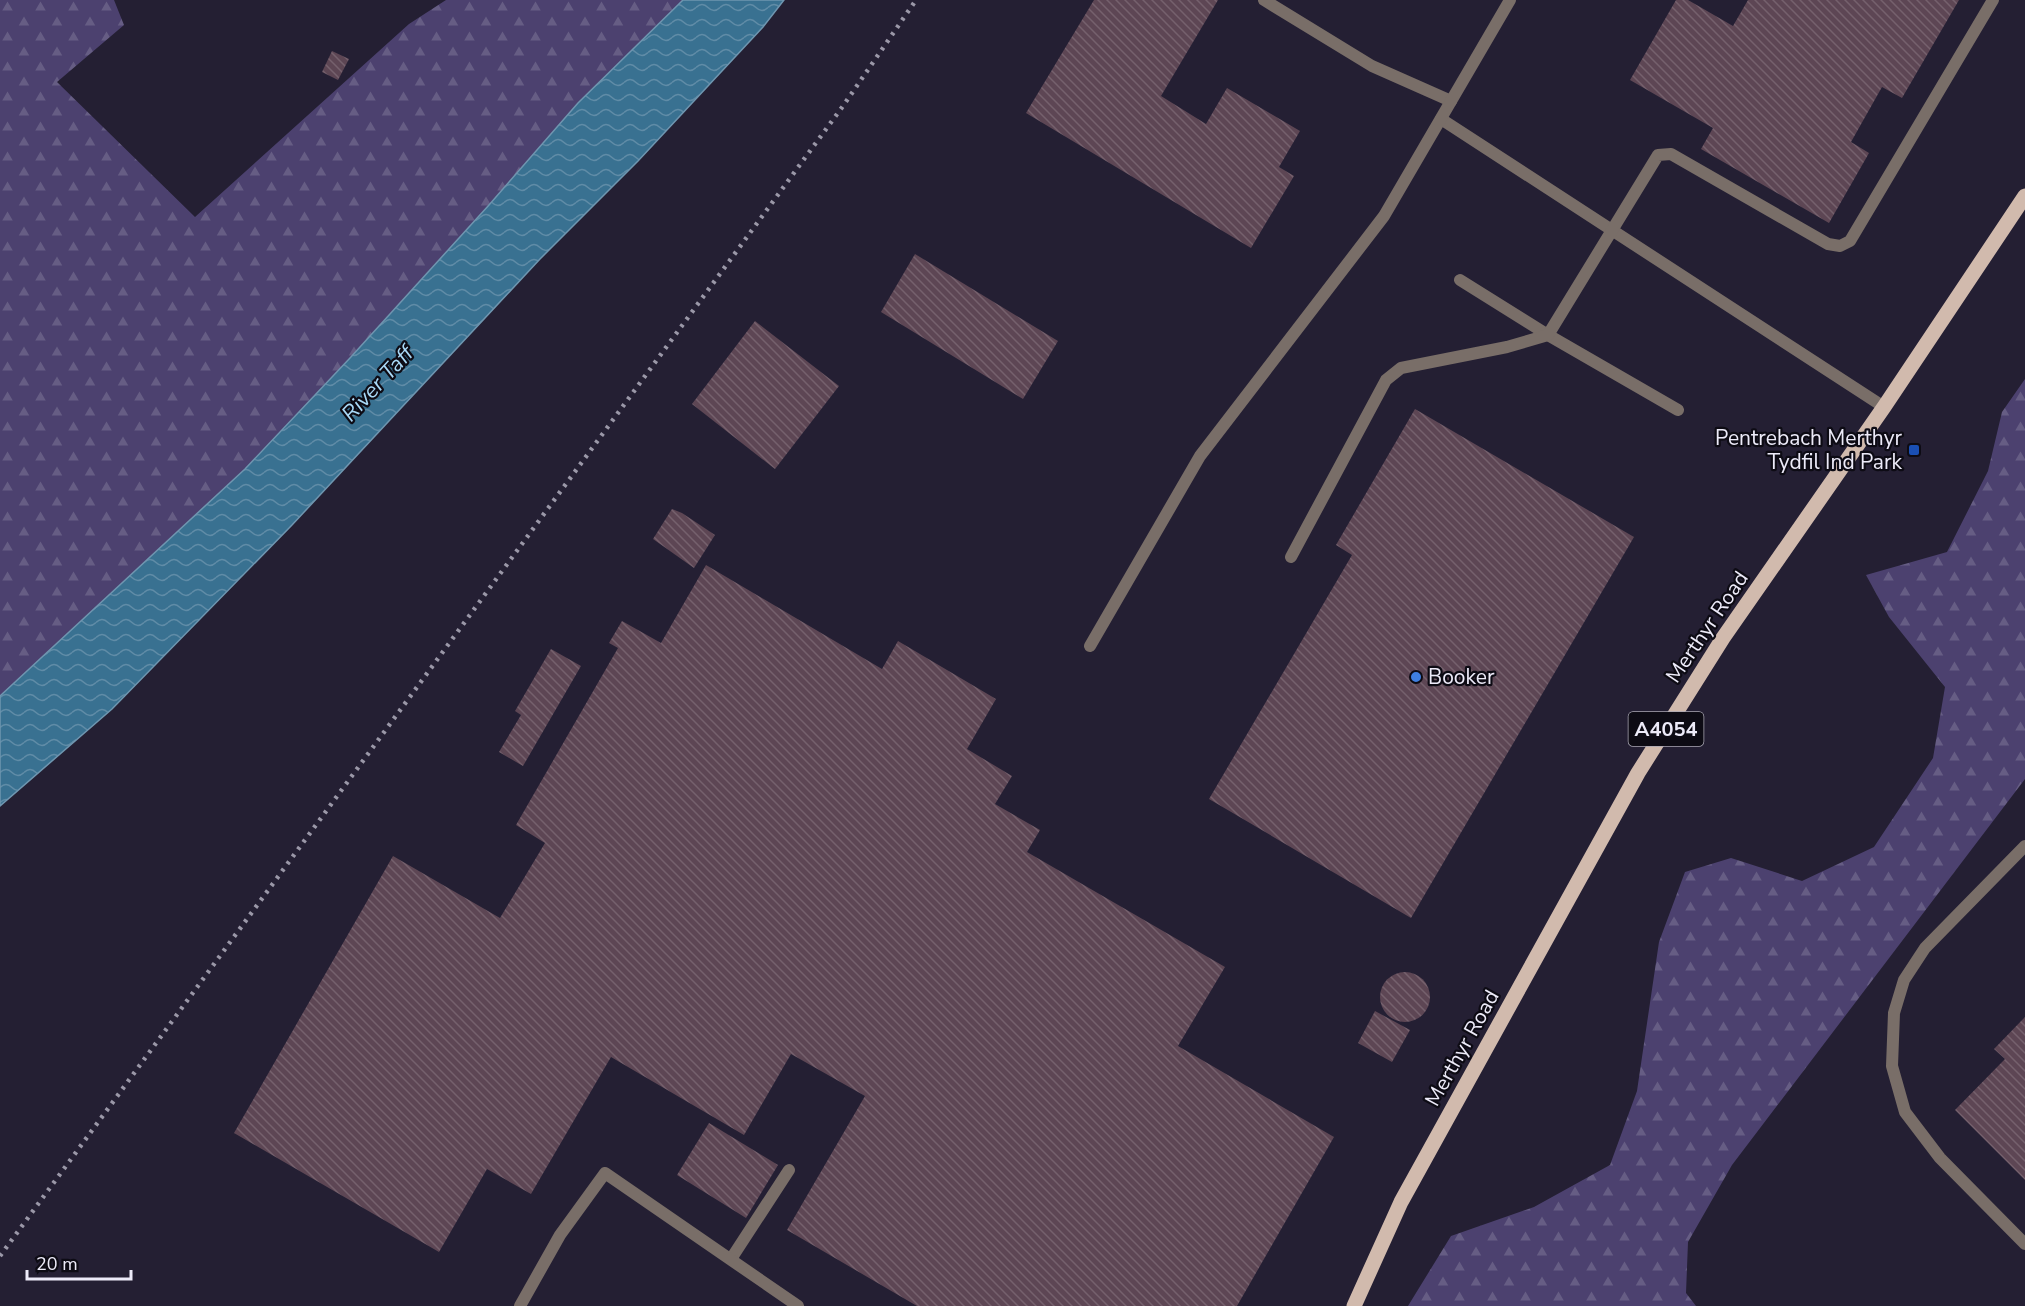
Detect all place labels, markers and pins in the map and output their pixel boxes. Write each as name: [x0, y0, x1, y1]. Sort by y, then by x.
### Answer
place label: Pentrebach Merthyr Tydfil Ind Park: [1715, 424, 1902, 476]
marker: Pentrebach Merthyr Tydfil Ind Park: [1907, 443, 1921, 457]
place label: Booker: [1428, 663, 1495, 691]
marker: Booker: [1409, 670, 1423, 684]

